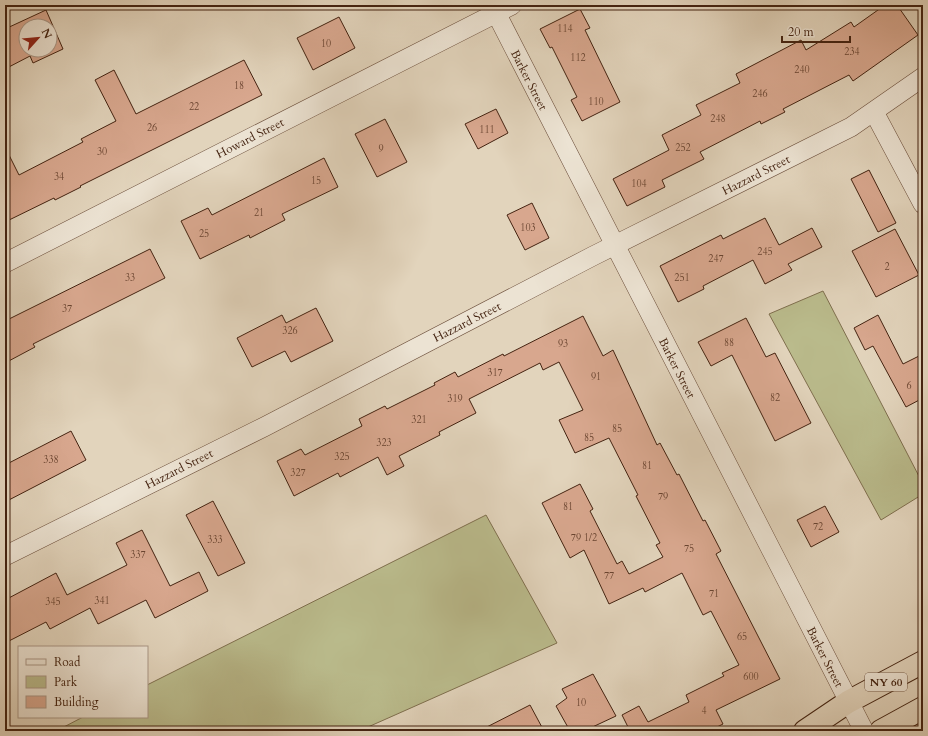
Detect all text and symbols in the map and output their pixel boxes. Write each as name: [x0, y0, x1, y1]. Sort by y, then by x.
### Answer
north arrow: [18, 18, 58, 58]
scale bar: [782, 18, 850, 44]
house number: 114: [557, 22, 573, 36]
text: 20 m: [788, 24, 815, 40]
text: N: [38, 26, 56, 42]
house number: 10: [321, 37, 331, 51]
house number: 234: [844, 45, 860, 59]
street label: Barker Street: [507, 47, 551, 113]
house number: 112: [570, 51, 586, 65]
house number: 240: [794, 63, 810, 77]
house number: 18: [234, 79, 244, 93]
house number: 246: [752, 87, 768, 101]
house number: 110: [588, 95, 604, 109]
house number: 22: [189, 100, 199, 114]
house number: 248: [710, 112, 726, 126]
street label: Howard Street: [213, 114, 287, 162]
house number: 26: [147, 121, 157, 135]
house number: 111: [479, 123, 495, 137]
house number: 252: [675, 141, 691, 155]
house number: 9: [378, 142, 384, 156]
house number: 30: [97, 145, 107, 159]
street label: Hazzard Street: [719, 151, 793, 199]
house number: 34: [54, 170, 64, 184]
house number: 15: [311, 174, 321, 188]
house number: 104: [631, 177, 647, 191]
house number: 21: [254, 206, 264, 220]
house number: 103: [520, 221, 536, 235]
house number: 25: [199, 227, 209, 241]
house number: 245: [757, 245, 773, 259]
house number: 247: [708, 252, 724, 266]
house number: 2: [884, 260, 890, 274]
house number: 33: [125, 271, 135, 285]
house number: 251: [674, 271, 690, 285]
street label: Hazzard Street: [430, 298, 504, 346]
house number: 37: [62, 302, 72, 316]
house number: 326: [282, 324, 298, 338]
street label: Barker Street: [655, 335, 699, 401]
house number: 88: [724, 336, 734, 350]
house number: 93: [558, 337, 568, 351]
house number: 317: [487, 366, 503, 380]
house number: 91: [591, 370, 601, 384]
house number: 6: [906, 379, 912, 393]
house number: 82: [770, 391, 780, 405]
house number: 319: [447, 392, 463, 406]
house number: 321: [411, 413, 427, 427]
house number: 85: [612, 422, 622, 436]
house number: 85: [584, 431, 594, 445]
house number: 323: [376, 436, 392, 450]
street label: Hazzard Street: [142, 445, 216, 493]
house number: 325: [334, 450, 350, 464]
house number: 338: [43, 453, 59, 467]
house number: 81: [642, 459, 652, 473]
house number: 327: [290, 466, 306, 480]
house number: 79: [658, 490, 668, 504]
house number: 81: [563, 500, 573, 514]
house number: 72: [813, 520, 823, 534]
house number: 79 1/2: [571, 531, 597, 545]
house number: 333: [207, 533, 223, 547]
house number: 75: [684, 542, 694, 556]
house number: 337: [130, 548, 146, 562]
house number: 77: [604, 569, 614, 583]
house number: 71: [709, 587, 719, 601]
house number: 341: [94, 594, 110, 608]
house number: 345: [45, 595, 61, 609]
street label: Barker Street: [803, 624, 847, 690]
house number: 65: [737, 630, 747, 644]
legend: [18, 646, 148, 718]
text: Road: [54, 654, 81, 670]
house number: 600: [743, 670, 759, 684]
road number: NY 60: [865, 673, 907, 691]
text: Park: [54, 674, 78, 690]
text: Building: [54, 694, 99, 710]
house number: 10: [576, 696, 586, 710]
house number: 4: [701, 704, 707, 718]

